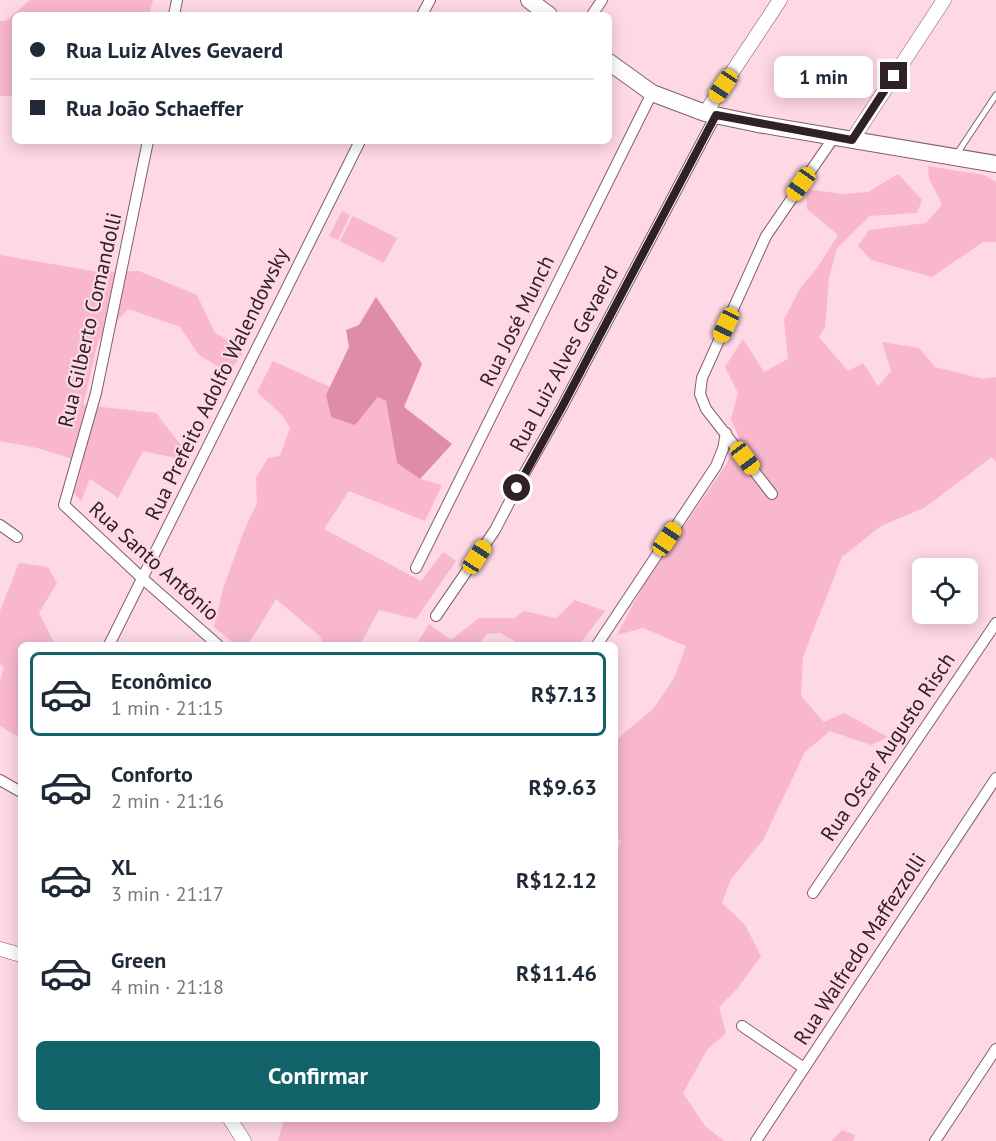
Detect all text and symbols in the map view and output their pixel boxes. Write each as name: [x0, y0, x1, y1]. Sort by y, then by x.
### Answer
text: Rua Luiz Alves Gevaerd: [66, 36, 283, 64]
callout: 1 min: [774, 55, 873, 97]
route end: [880, 62, 907, 89]
text: 1 min: [799, 64, 848, 90]
car: [705, 66, 741, 106]
text: Rua João Schaeffer: [66, 94, 243, 122]
car: [783, 164, 819, 204]
street label: Rua Gilberto Comandolli: [52, 210, 127, 430]
street label: Rua Prefeito Adolfo Walendowsky: [139, 243, 294, 524]
street label: Rua José Munch: [473, 251, 560, 391]
street label: Rua Luiz Alves Gevaerd: [503, 261, 624, 456]
car: [710, 305, 742, 345]
car: [727, 438, 763, 478]
route start: [503, 474, 530, 501]
street label: Rua Santo Antônio: [84, 495, 225, 626]
car: [649, 519, 685, 559]
car: [460, 537, 494, 577]
map controls: [912, 558, 978, 624]
button: locate: [912, 558, 978, 624]
street label: Rua Oscar Augusto Risch: [814, 647, 961, 846]
icon: car: [39, 667, 93, 721]
text: Econômico: [111, 667, 212, 695]
text: R$7.13: [531, 680, 597, 708]
text: 1 min · 21:15: [111, 695, 224, 721]
icon: car: [39, 760, 93, 814]
text: Conforto: [111, 760, 193, 788]
text: R$9.63: [528, 773, 597, 801]
text: 2 min · 21:16: [111, 788, 224, 814]
street label: Rua Walfredo Maffezzolli: [787, 848, 932, 1050]
icon: car: [39, 853, 93, 907]
text: XL: [111, 853, 136, 881]
text: R$12.12: [516, 866, 597, 894]
text: 3 min · 21:17: [111, 881, 224, 907]
icon: car: [39, 946, 93, 1000]
text: Green: [111, 946, 166, 974]
text: R$11.46: [516, 959, 597, 987]
text: 4 min · 21:18: [111, 974, 224, 1000]
button: Confirmar: [36, 1041, 600, 1110]

